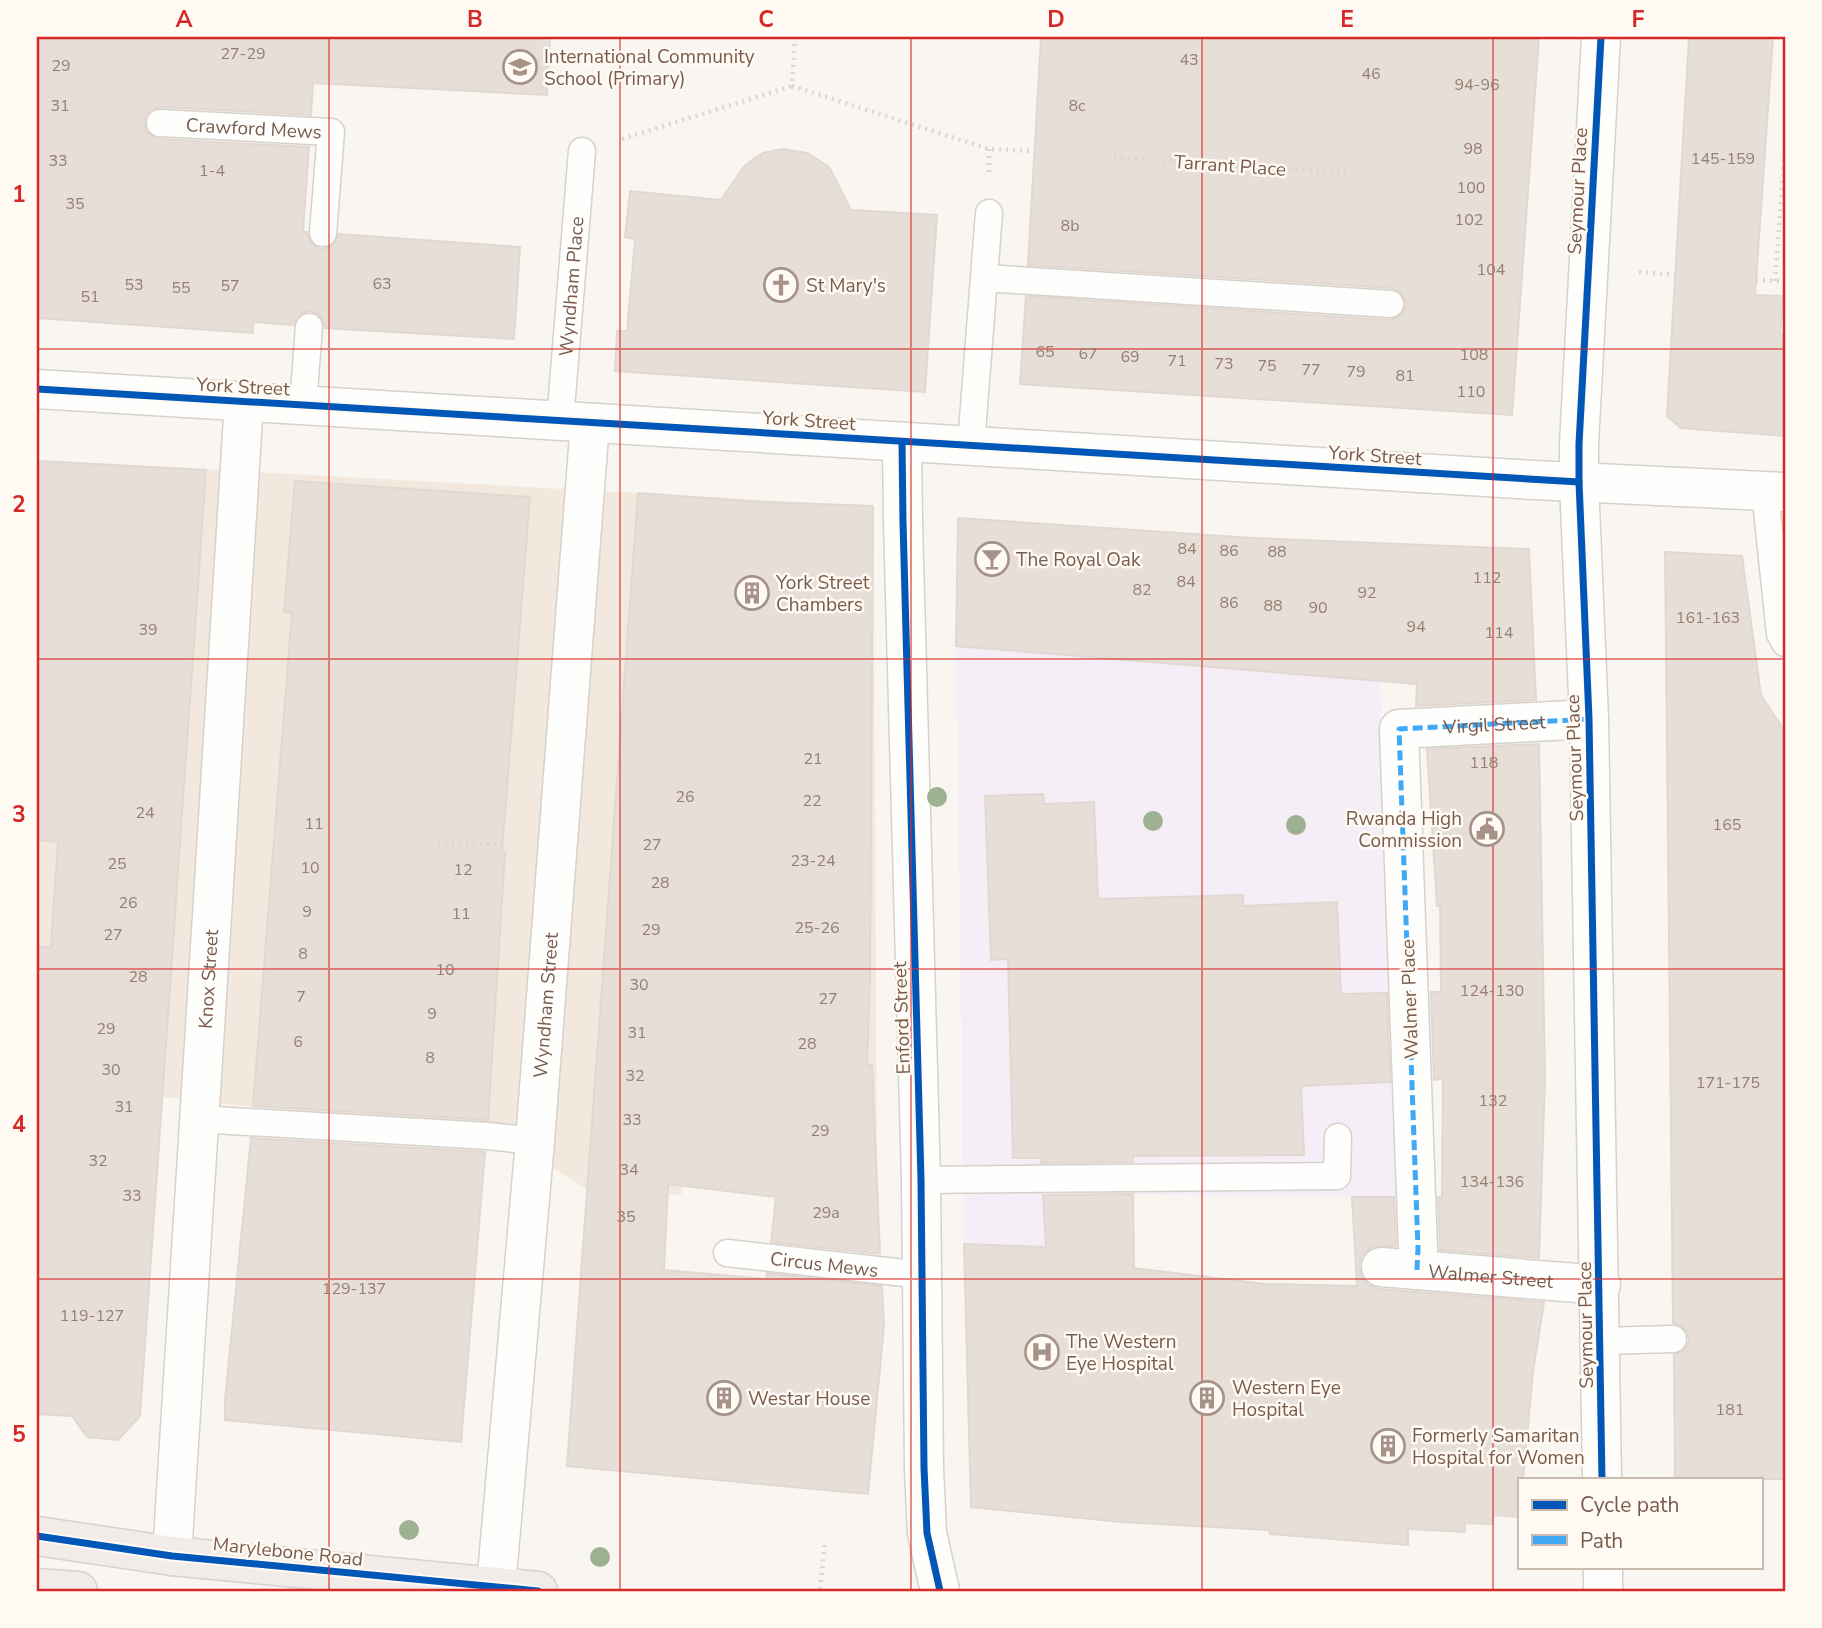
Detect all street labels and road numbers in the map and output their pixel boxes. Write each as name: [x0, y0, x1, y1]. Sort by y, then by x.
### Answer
street label: Crawford Mews: [185, 112, 322, 145]
street label: Seymour Place: [1562, 127, 1594, 255]
street label: Tarrant Place: [1173, 149, 1287, 183]
street label: Wyndham Place: [553, 215, 591, 358]
street label: York Street: [195, 372, 291, 402]
street label: York Street: [760, 405, 857, 437]
street label: York Street: [1326, 440, 1423, 472]
street label: Seymour Place: [1560, 694, 1590, 822]
street label: Virgil Street: [1442, 709, 1547, 741]
street label: Knox Street: [193, 928, 225, 1030]
street label: Wyndham Street: [528, 931, 565, 1079]
street label: Walmer Place: [1395, 939, 1425, 1059]
street label: Enford Street: [887, 961, 917, 1075]
street label: Circus Mews: [769, 1246, 880, 1284]
street label: Walmer Street: [1427, 1259, 1554, 1295]
street label: Seymour Place: [1572, 1261, 1600, 1389]
street label: Marylebone Road: [212, 1531, 364, 1573]

